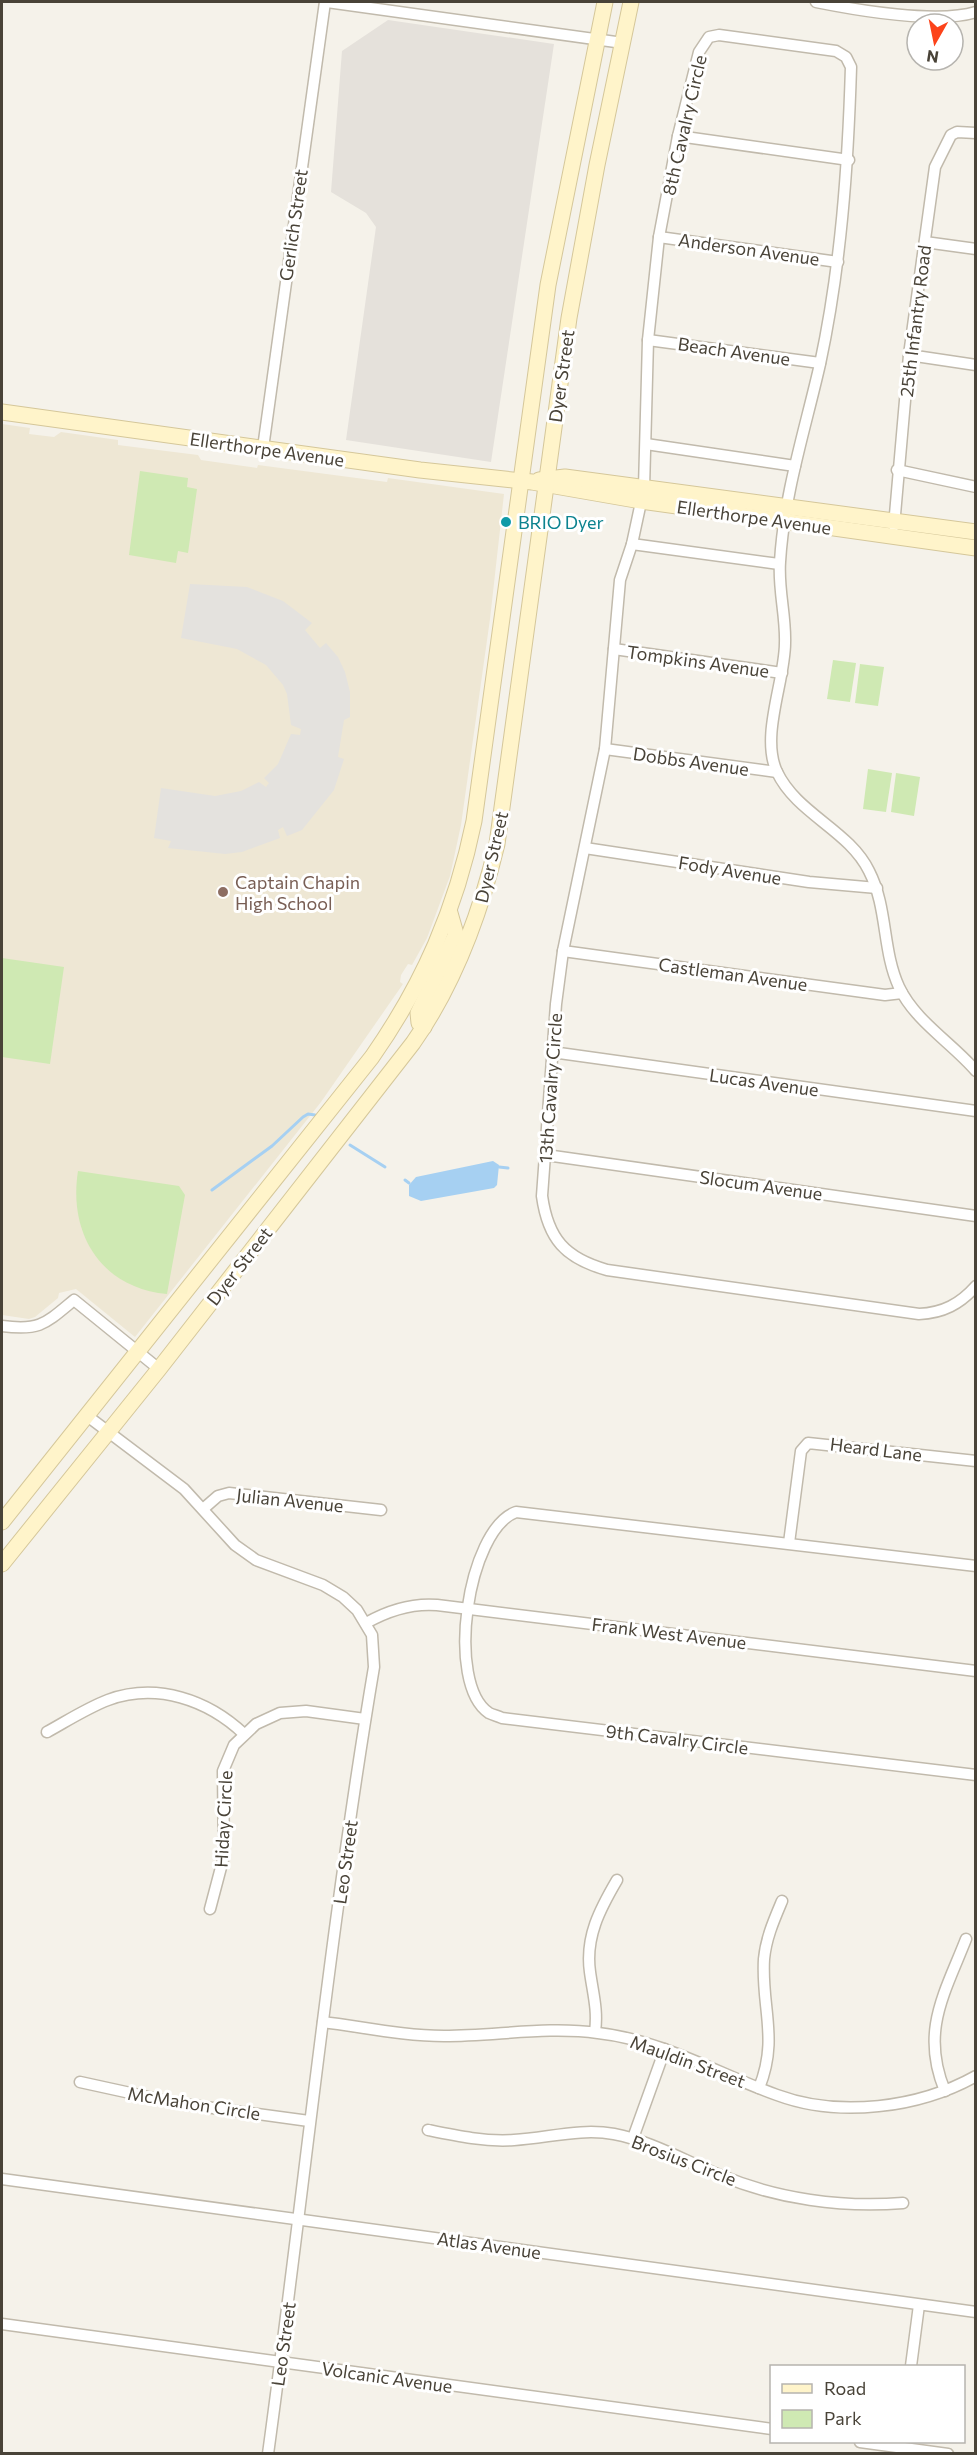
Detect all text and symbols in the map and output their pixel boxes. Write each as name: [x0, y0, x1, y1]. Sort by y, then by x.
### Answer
north arrow: [905, 12, 965, 72]
text: N: [925, 47, 940, 68]
street label: 8th Cavalry Circle: [657, 53, 711, 197]
street label: Gerlich Street: [274, 168, 312, 282]
street label: Anderson Avenue: [677, 228, 821, 270]
street label: 25th Infantry Road: [895, 244, 935, 398]
street label: Dyer Street: [544, 328, 578, 424]
street label: Beach Avenue: [676, 332, 792, 370]
street label: Ellerthorpe Avenue: [188, 427, 346, 471]
street label: Ellerthorpe Avenue: [675, 495, 833, 539]
place label: BRIO Dyer: [518, 511, 604, 533]
marker: BRIO Dyer: [499, 515, 513, 529]
street label: Tompkins Avenue: [625, 640, 771, 682]
street label: Dobbs Avenue: [632, 742, 750, 780]
street label: Dyer Street: [470, 809, 512, 905]
street label: Fody Avenue: [677, 851, 783, 889]
place label: Captain Chapin High School: [235, 871, 360, 914]
marker: Captain Chapin High School: [216, 885, 230, 899]
street label: Castleman Avenue: [657, 953, 809, 995]
street label: 13th Cavalry Circle: [534, 1012, 566, 1164]
street label: Lucas Avenue: [708, 1063, 820, 1101]
street label: Slocum Avenue: [698, 1165, 824, 1205]
street label: Dyer Street: [202, 1222, 276, 1310]
street label: Heard Lane: [829, 1432, 923, 1466]
street label: Julian Avenue: [235, 1483, 345, 1517]
street label: Frank West Avenue: [590, 1613, 748, 1653]
street label: 9th Cavalry Circle: [604, 1719, 750, 1759]
street label: Hiday Circle: [209, 1770, 237, 1868]
street label: Leo Street: [328, 1818, 362, 1906]
street label: Mauldin Street: [627, 2030, 749, 2092]
street label: McMahon Circle: [126, 2082, 262, 2124]
street label: Brosius Circle: [629, 2130, 739, 2190]
street label: Atlas Avenue: [436, 2227, 542, 2263]
street label: Leo Street: [266, 2300, 300, 2388]
street label: Volcanic Avenue: [320, 2357, 454, 2397]
legend: [770, 2365, 965, 2443]
text: Road: [824, 2377, 866, 2399]
text: Park: [824, 2407, 862, 2429]

